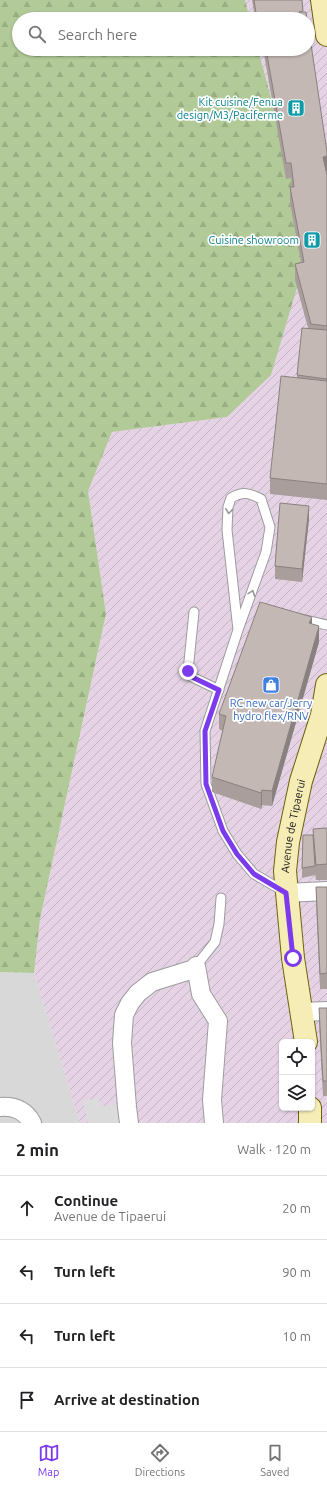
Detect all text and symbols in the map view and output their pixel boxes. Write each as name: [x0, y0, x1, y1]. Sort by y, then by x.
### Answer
search box: [12, 12, 315, 56]
icon: search: [26, 23, 48, 45]
text: Search here: [58, 26, 137, 43]
place label: Kit cuisine/Fenua design/M3/Paciferme: [177, 96, 283, 121]
building icon: Kit cuisine/Fenua design/M3/Paciferme: [286, 98, 306, 118]
building icon: Cuisine showroom: [302, 230, 322, 250]
place label: Cuisine showroom: [209, 234, 299, 246]
one-way arrow: [224, 508, 233, 514]
one-way arrow: [247, 589, 255, 596]
route end: [179, 662, 197, 680]
shop icon: RC new car/Jerry hydro flex/RNV: [261, 675, 281, 695]
place label: RC new car/Jerry hydro flex/RNV: [230, 697, 313, 722]
street label: Avenue de Tipaerui: [279, 778, 307, 873]
route start: [284, 949, 302, 967]
map controls: [279, 1039, 315, 1111]
button: locate: [279, 1039, 315, 1075]
button: layers: [279, 1075, 315, 1111]
text: 2 min: [16, 1140, 59, 1159]
text: Walk · 120 m: [237, 1142, 311, 1156]
text: Continue: [54, 1192, 118, 1209]
icon: ahead: [16, 1197, 38, 1219]
text: 20 m: [282, 1201, 311, 1215]
text: Avenue de Tipaerui: [54, 1209, 166, 1223]
icon: left: [16, 1261, 38, 1283]
text: Turn left: [54, 1263, 115, 1280]
text: 90 m: [282, 1265, 311, 1279]
icon: left: [16, 1325, 38, 1347]
text: Turn left: [54, 1327, 115, 1344]
text: 10 m: [282, 1329, 311, 1343]
icon: arrive: [16, 1389, 38, 1411]
text: Arrive at destination: [54, 1391, 200, 1408]
tab: Map: [38, 1442, 60, 1478]
tab: Directions: [135, 1442, 185, 1478]
tab: Saved: [260, 1442, 289, 1478]

